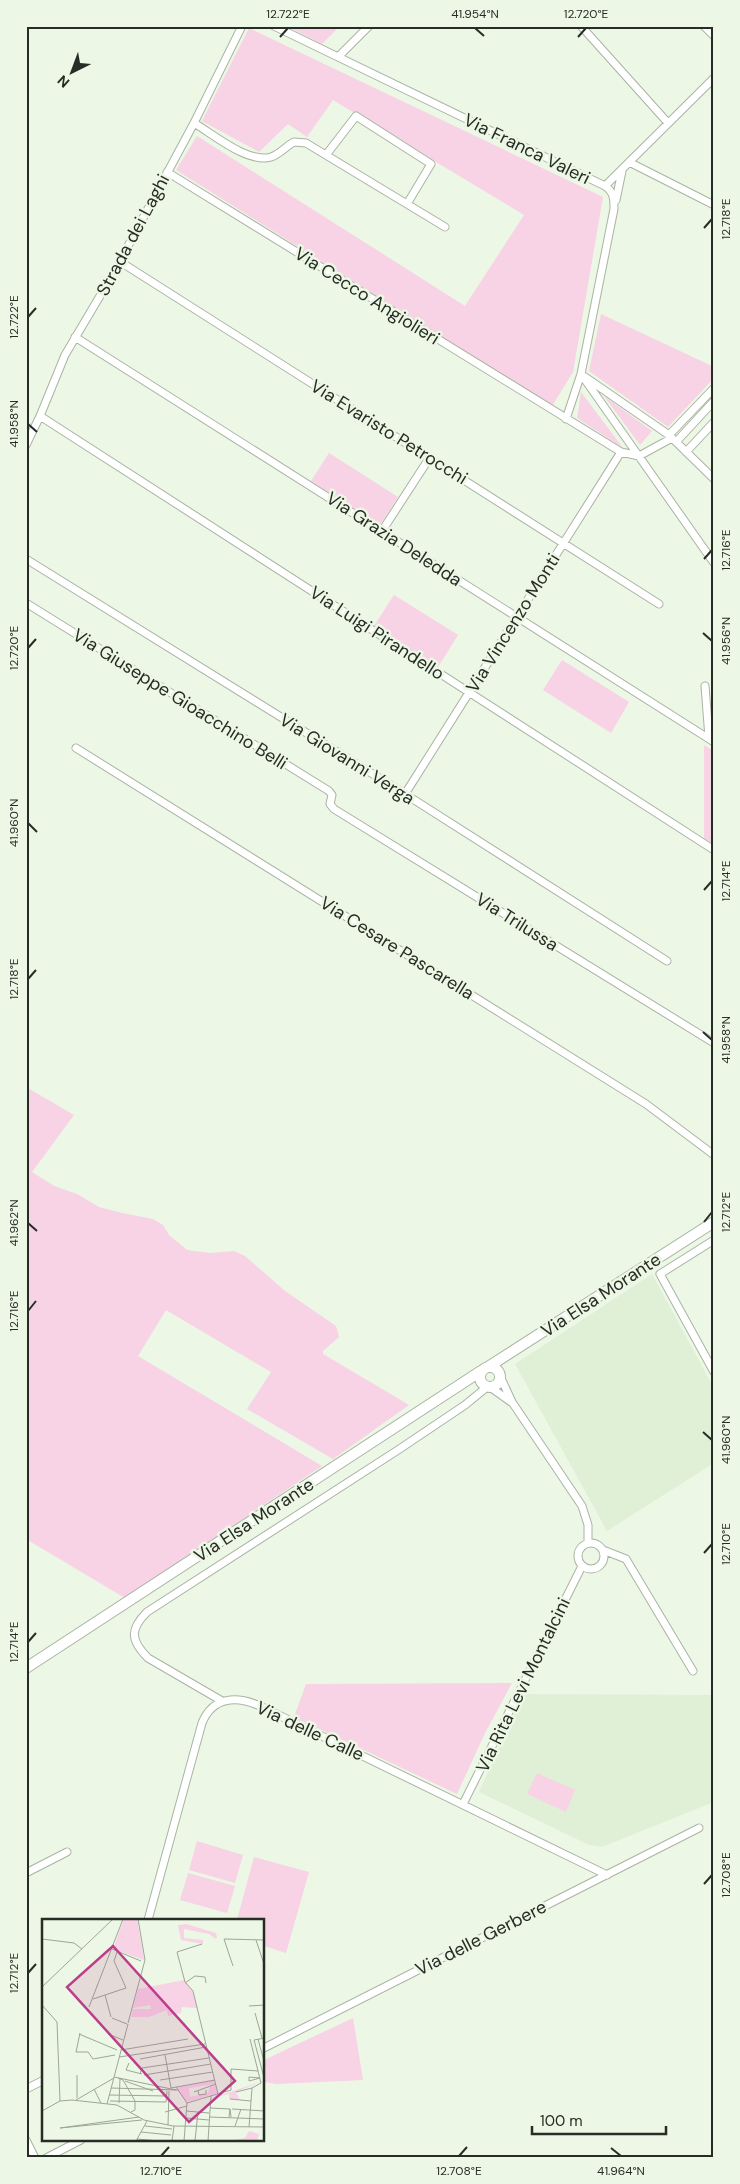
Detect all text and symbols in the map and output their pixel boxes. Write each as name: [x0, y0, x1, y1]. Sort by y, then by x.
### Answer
text: 12.722°E: [266, 6, 310, 22]
text: 41.954°N: [451, 6, 499, 22]
text: 12.720°E: [564, 6, 609, 22]
north arrow: [48, 48, 98, 98]
text: N: [53, 72, 73, 92]
street label: Via Franca Valeri: [460, 108, 594, 190]
street label: Strada dei Laghi: [91, 170, 175, 300]
text: 12.718°E: [718, 198, 734, 240]
street label: Via Cecco Angiolieri: [290, 242, 444, 350]
text: 12.722°E: [6, 295, 22, 339]
street label: Via Evaristo Petrocchi: [306, 374, 472, 490]
text: 41.958°N: [6, 400, 22, 448]
street label: Via Grazia Deledda: [321, 486, 467, 592]
text: 12.716°E: [718, 529, 734, 571]
street label: Via Vincenzo Monti: [461, 549, 565, 697]
street label: Via Luigi Pirandello: [305, 580, 449, 686]
text: 41.956°N: [718, 617, 734, 665]
street label: Via Giuseppe Gioacchino Belli: [68, 623, 292, 775]
text: 12.720°E: [6, 625, 22, 670]
street label: Via Giovanni Verga: [275, 708, 419, 810]
text: 41.960°N: [6, 799, 22, 847]
text: 12.714°E: [718, 860, 734, 902]
street label: Via Trilussa: [471, 887, 563, 957]
street label: Via Cesare Pascarella: [315, 891, 479, 1005]
text: 12.718°E: [6, 958, 22, 1000]
text: 41.958°N: [718, 1016, 734, 1064]
text: 12.712°E: [718, 1191, 734, 1232]
text: 41.962°N: [6, 1199, 22, 1247]
street label: Via Elsa Morante: [536, 1247, 666, 1343]
text: 12.716°E: [6, 1290, 22, 1332]
text: 41.960°N: [718, 1416, 734, 1464]
street label: Via Elsa Morante: [189, 1472, 319, 1568]
text: 12.710°E: [718, 1523, 734, 1565]
street label: Via Rita Levi Montalcini: [470, 1594, 576, 1776]
text: 12.714°E: [6, 1621, 22, 1663]
street label: Via delle Calle: [252, 1696, 368, 1766]
text: 12.708°E: [718, 1852, 734, 1898]
street label: Via delle Gerbere: [411, 1895, 551, 1981]
inset map: [42, 1919, 265, 2142]
text: 12.712°E: [6, 1952, 22, 1993]
scale bar: [532, 2104, 666, 2136]
text: 100 m: [540, 2111, 583, 2131]
text: 12.710°E: [140, 2163, 182, 2179]
text: 12.708°E: [436, 2163, 482, 2179]
text: 41.964°N: [597, 2163, 645, 2179]

